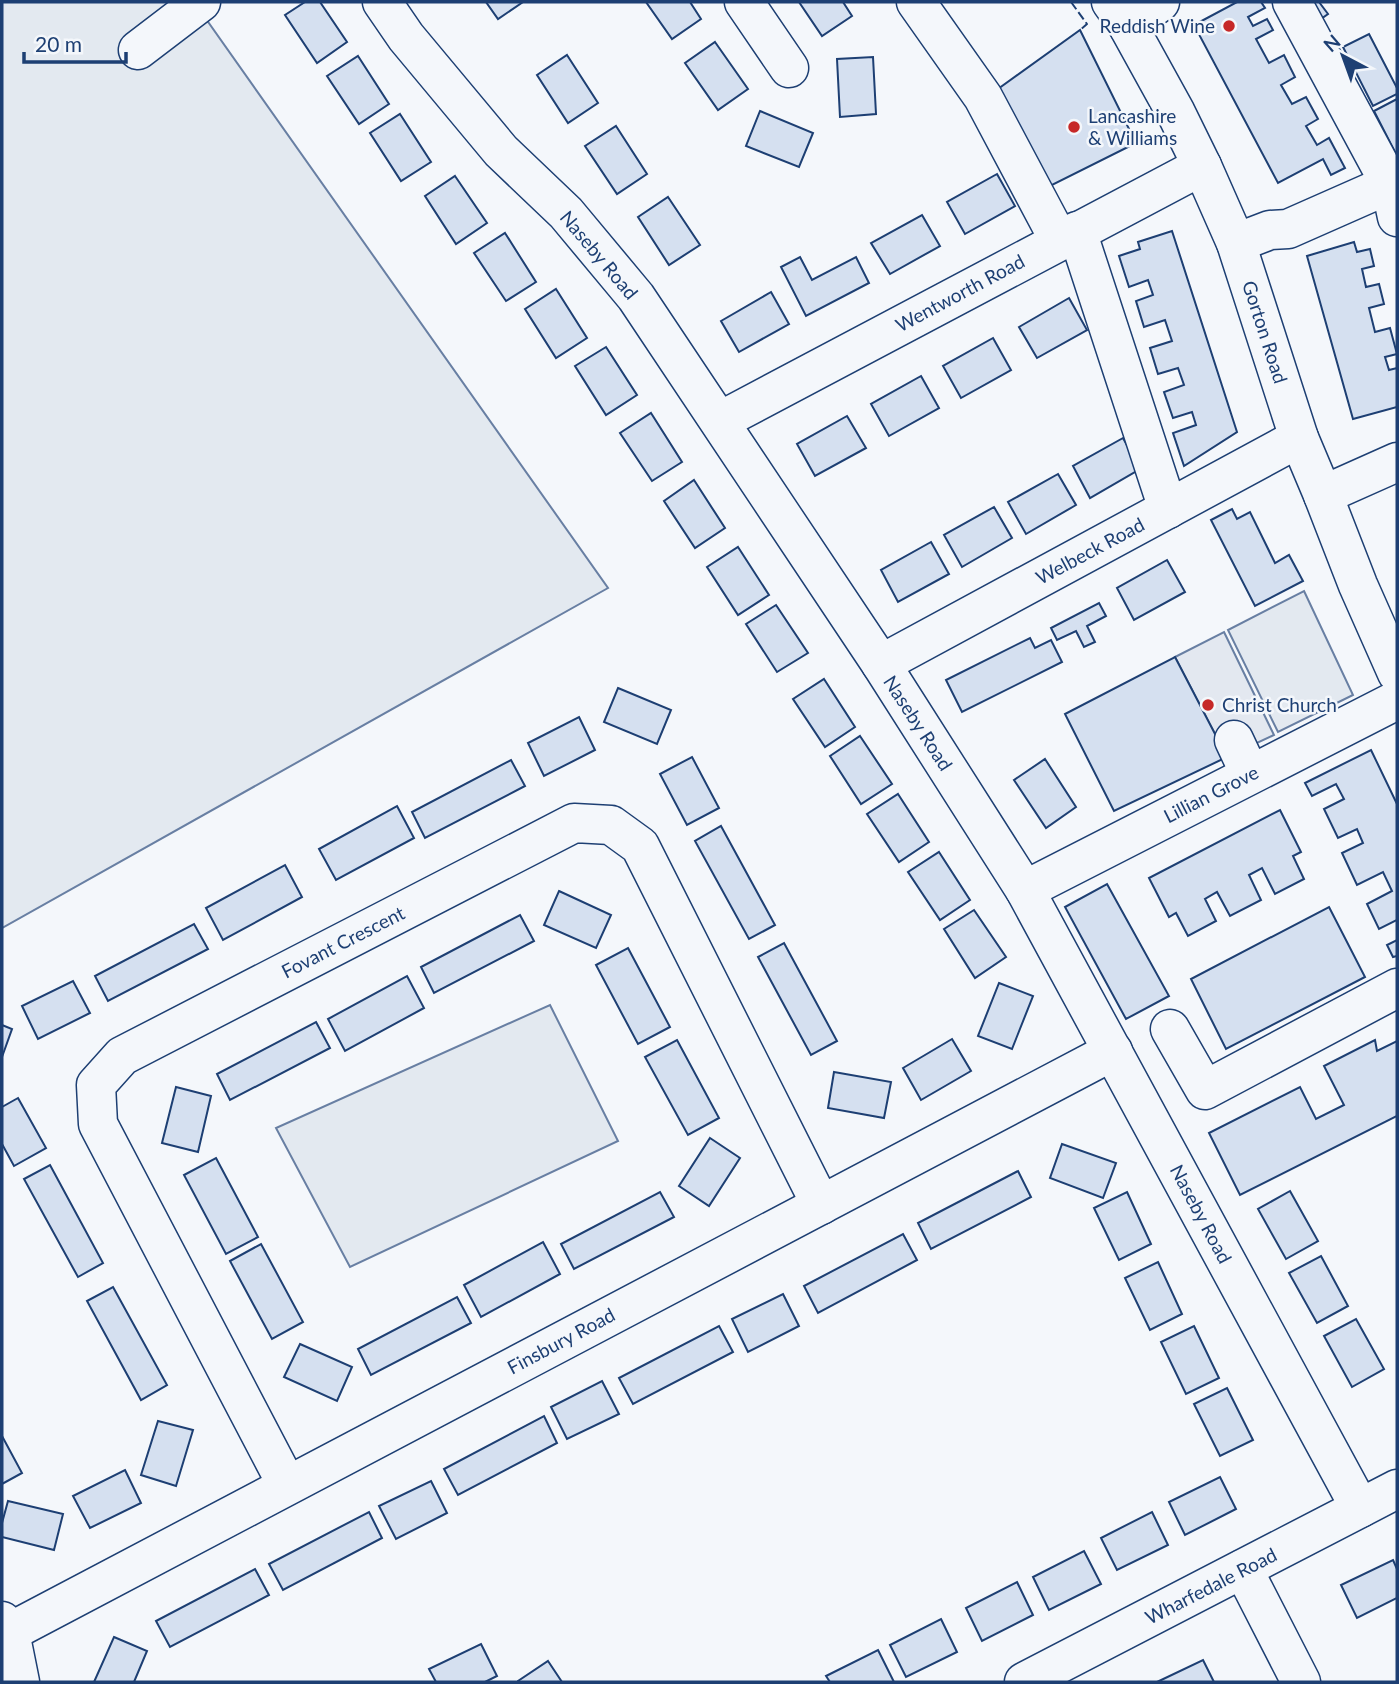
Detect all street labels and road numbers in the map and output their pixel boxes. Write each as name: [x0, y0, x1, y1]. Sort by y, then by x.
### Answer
street label: Naseby Road: [556, 206, 643, 304]
street label: Wentworth Road: [891, 249, 1028, 336]
street label: Gorton Road: [1238, 278, 1293, 386]
street label: Welbeck Road: [1032, 512, 1148, 589]
street label: Naseby Road: [879, 671, 958, 775]
street label: Lillian Grove: [1160, 760, 1262, 827]
street label: Fovant Crescent: [277, 901, 408, 983]
street label: Naseby Road: [1166, 1160, 1237, 1267]
street label: Finsbury Road: [503, 1303, 619, 1379]
street label: Wharfedale Road: [1141, 1543, 1280, 1629]

